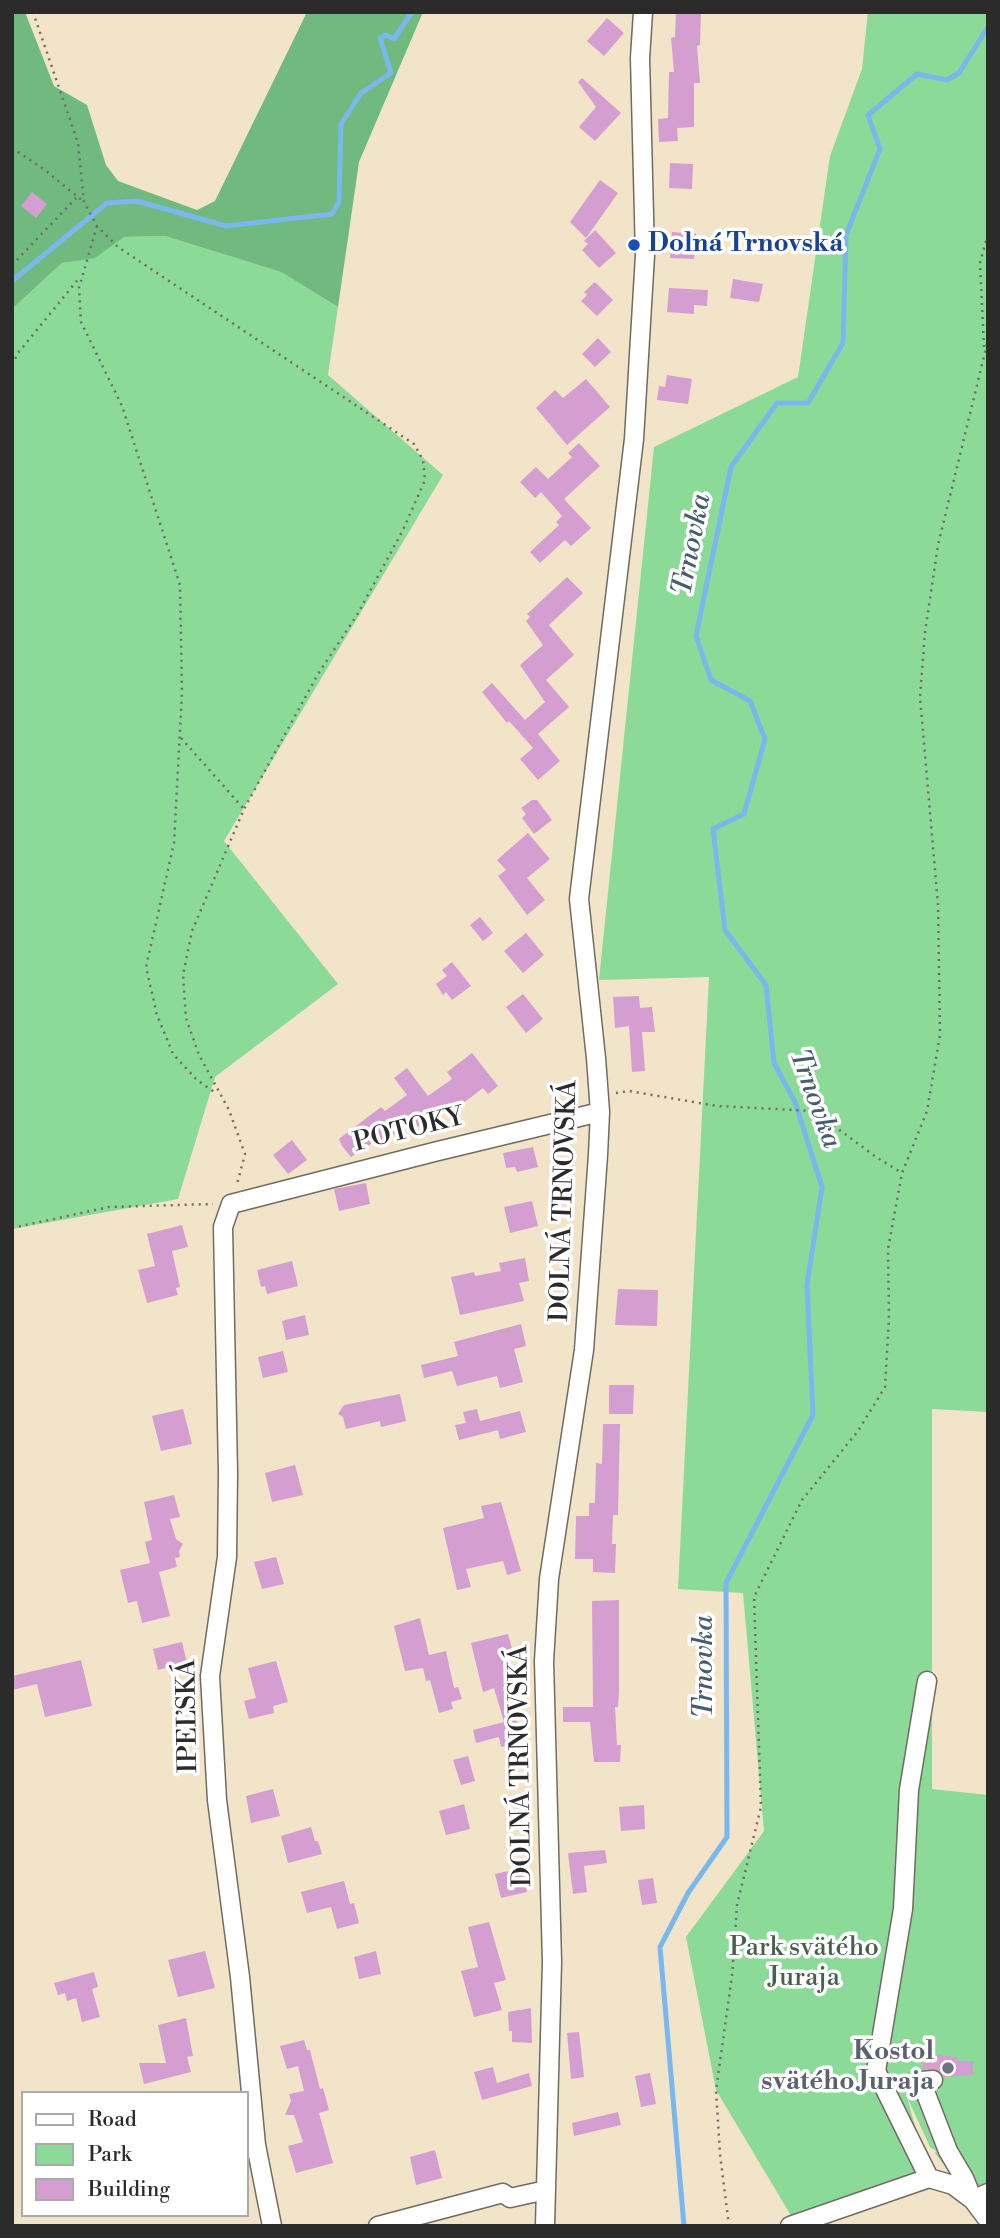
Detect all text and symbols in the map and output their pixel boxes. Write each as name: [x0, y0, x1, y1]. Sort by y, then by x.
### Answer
place label: Dolná Trnovská: [648, 229, 843, 261]
marker: Dolná Trnovská: [626, 237, 642, 253]
water label: Trnovka: [667, 491, 719, 599]
water label: Trnovka: [781, 1045, 847, 1153]
street label: DOLNÁ TRNOVSKÁ: [545, 1080, 585, 1322]
street label: POTOKY: [351, 1102, 467, 1160]
water label: Trnovka: [688, 1615, 722, 1719]
street label: DOLNÁ TRNOVSKÁ: [504, 1645, 540, 1887]
street label: IPEĽSKÁ: [172, 1659, 206, 1773]
park label: Park svätého Juraja: [729, 1933, 879, 1994]
place label: Kostol svätého Juraja: [761, 2037, 934, 2098]
marker: Kostol svätého Juraja: [940, 2060, 956, 2076]
legend: [21, 2091, 248, 2217]
text: Road: [88, 2107, 137, 2133]
text: Park: [88, 2142, 132, 2168]
text: Building: [88, 2177, 170, 2203]

